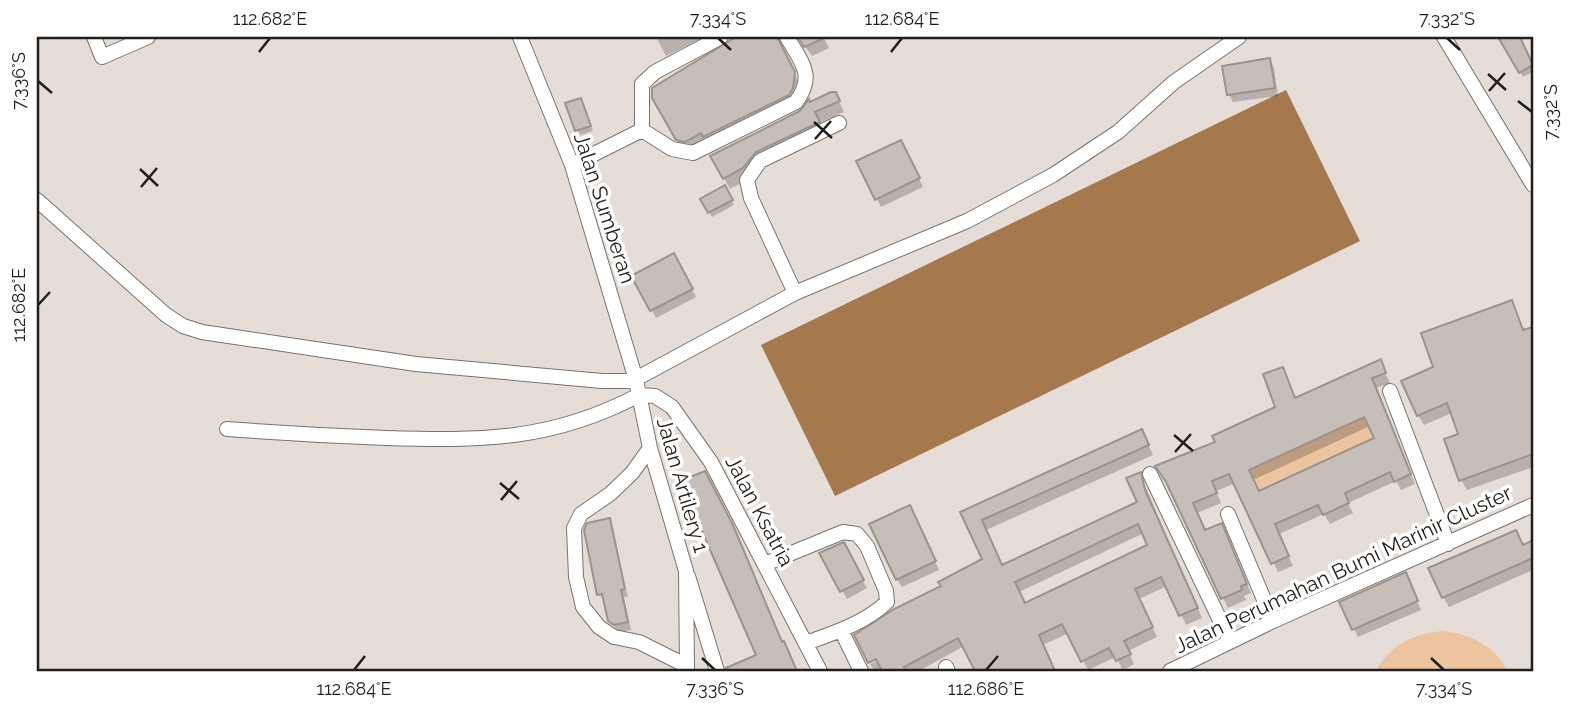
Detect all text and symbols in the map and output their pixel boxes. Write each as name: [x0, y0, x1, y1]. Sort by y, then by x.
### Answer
text: 112.682°E: [233, 8, 307, 29]
text: 7.334°S: [690, 8, 746, 29]
text: 112.684°E: [864, 8, 940, 29]
text: 7.332°S: [1419, 8, 1475, 29]
text: 7.336°S: [8, 52, 29, 110]
text: 7.332°S: [1540, 84, 1561, 140]
street label: Jalan Sumberan: [569, 130, 641, 286]
text: 112.682°E: [8, 268, 29, 342]
street label: Jalan Artilery 1: [652, 415, 714, 555]
street label: Jalan Ksatria: [720, 451, 800, 571]
street label: Jalan Perumahan Bumi Marinir Cluster: [1171, 479, 1516, 658]
text: 112.684°E: [316, 678, 392, 699]
text: 7.336°S: [686, 678, 744, 699]
text: 112.686°E: [948, 678, 1024, 699]
text: 7.334°S: [1416, 678, 1472, 699]

